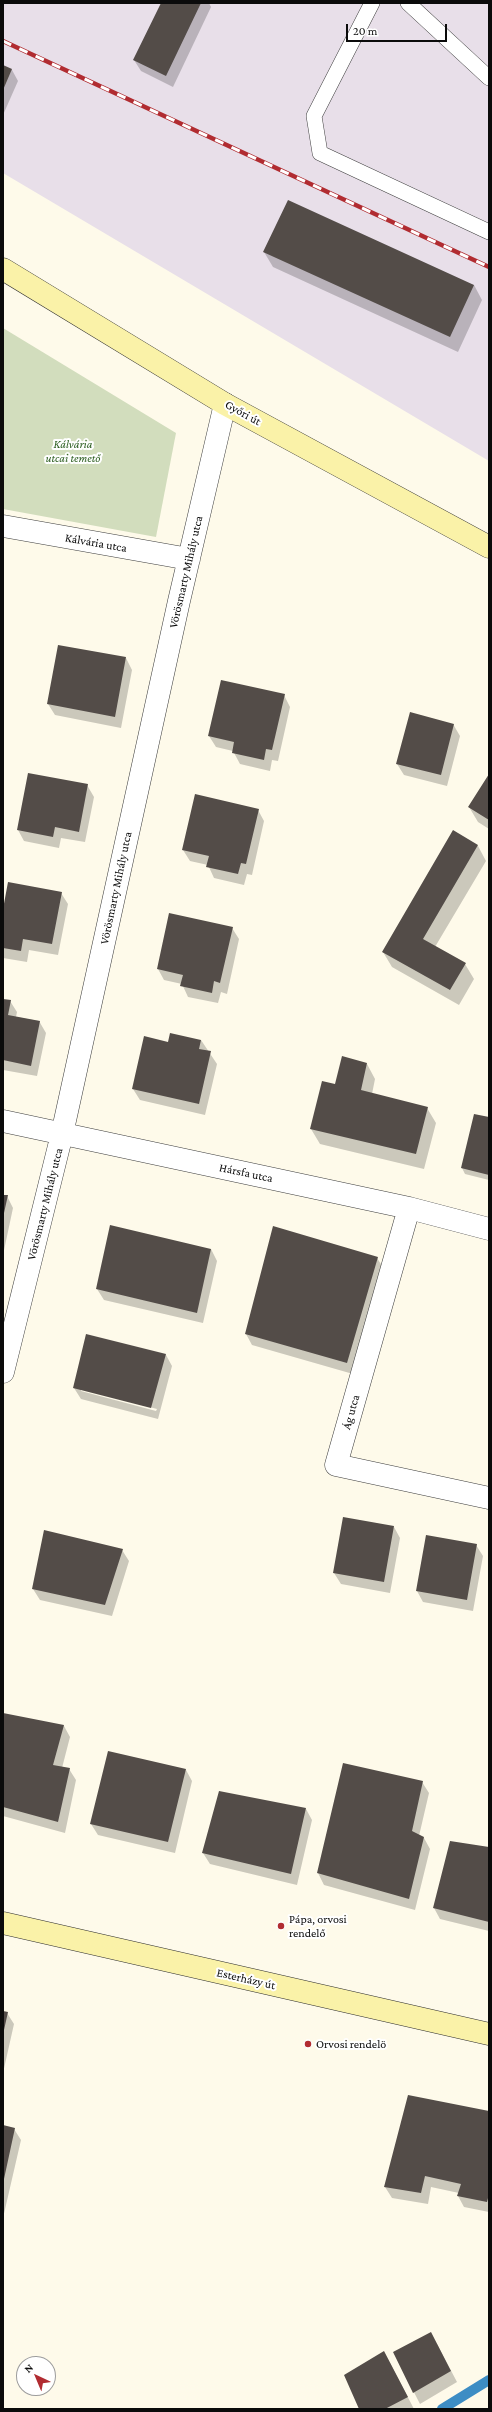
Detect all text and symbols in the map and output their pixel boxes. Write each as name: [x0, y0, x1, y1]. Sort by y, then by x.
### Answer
scale bar: [348, 16, 449, 42]
text: 20 m: [353, 24, 377, 38]
street label: Győri út: [223, 397, 263, 429]
park label: Kálvária utcai temető: [46, 437, 100, 465]
street label: Vörösmarty Mihály utca: [166, 514, 206, 630]
street label: Kálvária utca: [64, 530, 128, 556]
street label: Vörösmarty Mihály utca: [97, 830, 135, 946]
street label: Vörösmarty Mihály utca: [24, 1147, 66, 1261]
street label: Hársfa utca: [218, 1160, 274, 1186]
street label: Ág utca: [339, 1393, 363, 1431]
place label: Pápa, orvosi rendelő: [289, 1912, 347, 1940]
marker: Pápa, orvosi rendelő: [276, 1921, 286, 1931]
street label: Esterházy út: [215, 1965, 277, 1993]
place label: Orvosi rendelö: [316, 2037, 386, 2051]
marker: Orvosi rendelö: [303, 2039, 313, 2049]
north arrow: [16, 2356, 56, 2396]
text: N: [21, 2361, 35, 2375]

